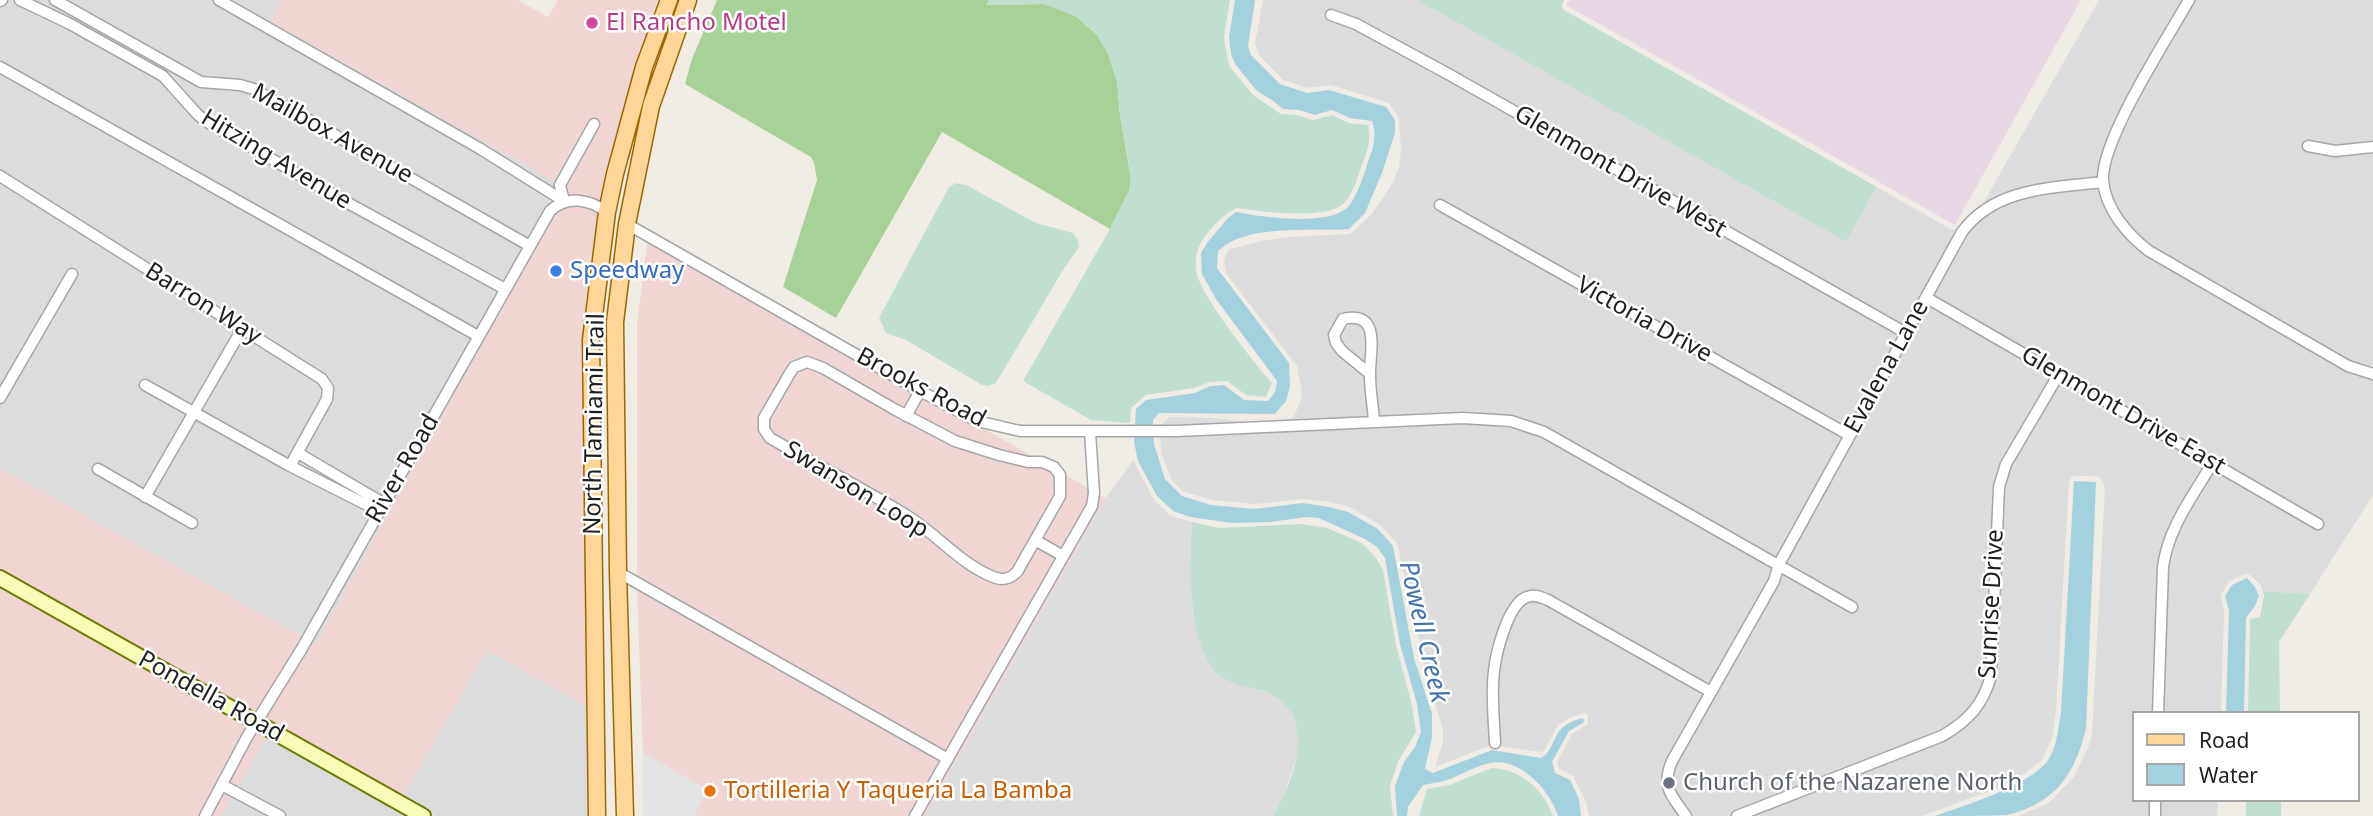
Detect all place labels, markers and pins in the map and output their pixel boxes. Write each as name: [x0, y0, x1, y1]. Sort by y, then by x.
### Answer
place label: El Rancho Motel: [606, 9, 787, 37]
marker: El Rancho Motel: [584, 15, 600, 31]
place label: Speedway: [570, 257, 684, 285]
marker: Speedway: [548, 263, 564, 279]
place label: Church of the Nazarene North: [1683, 769, 2022, 797]
marker: Church of the Nazarene North: [1661, 775, 1677, 791]
place label: Tortilleria Y Taqueria La Bamba: [724, 777, 1072, 805]
marker: Tortilleria Y Taqueria La Bamba: [702, 783, 718, 799]

